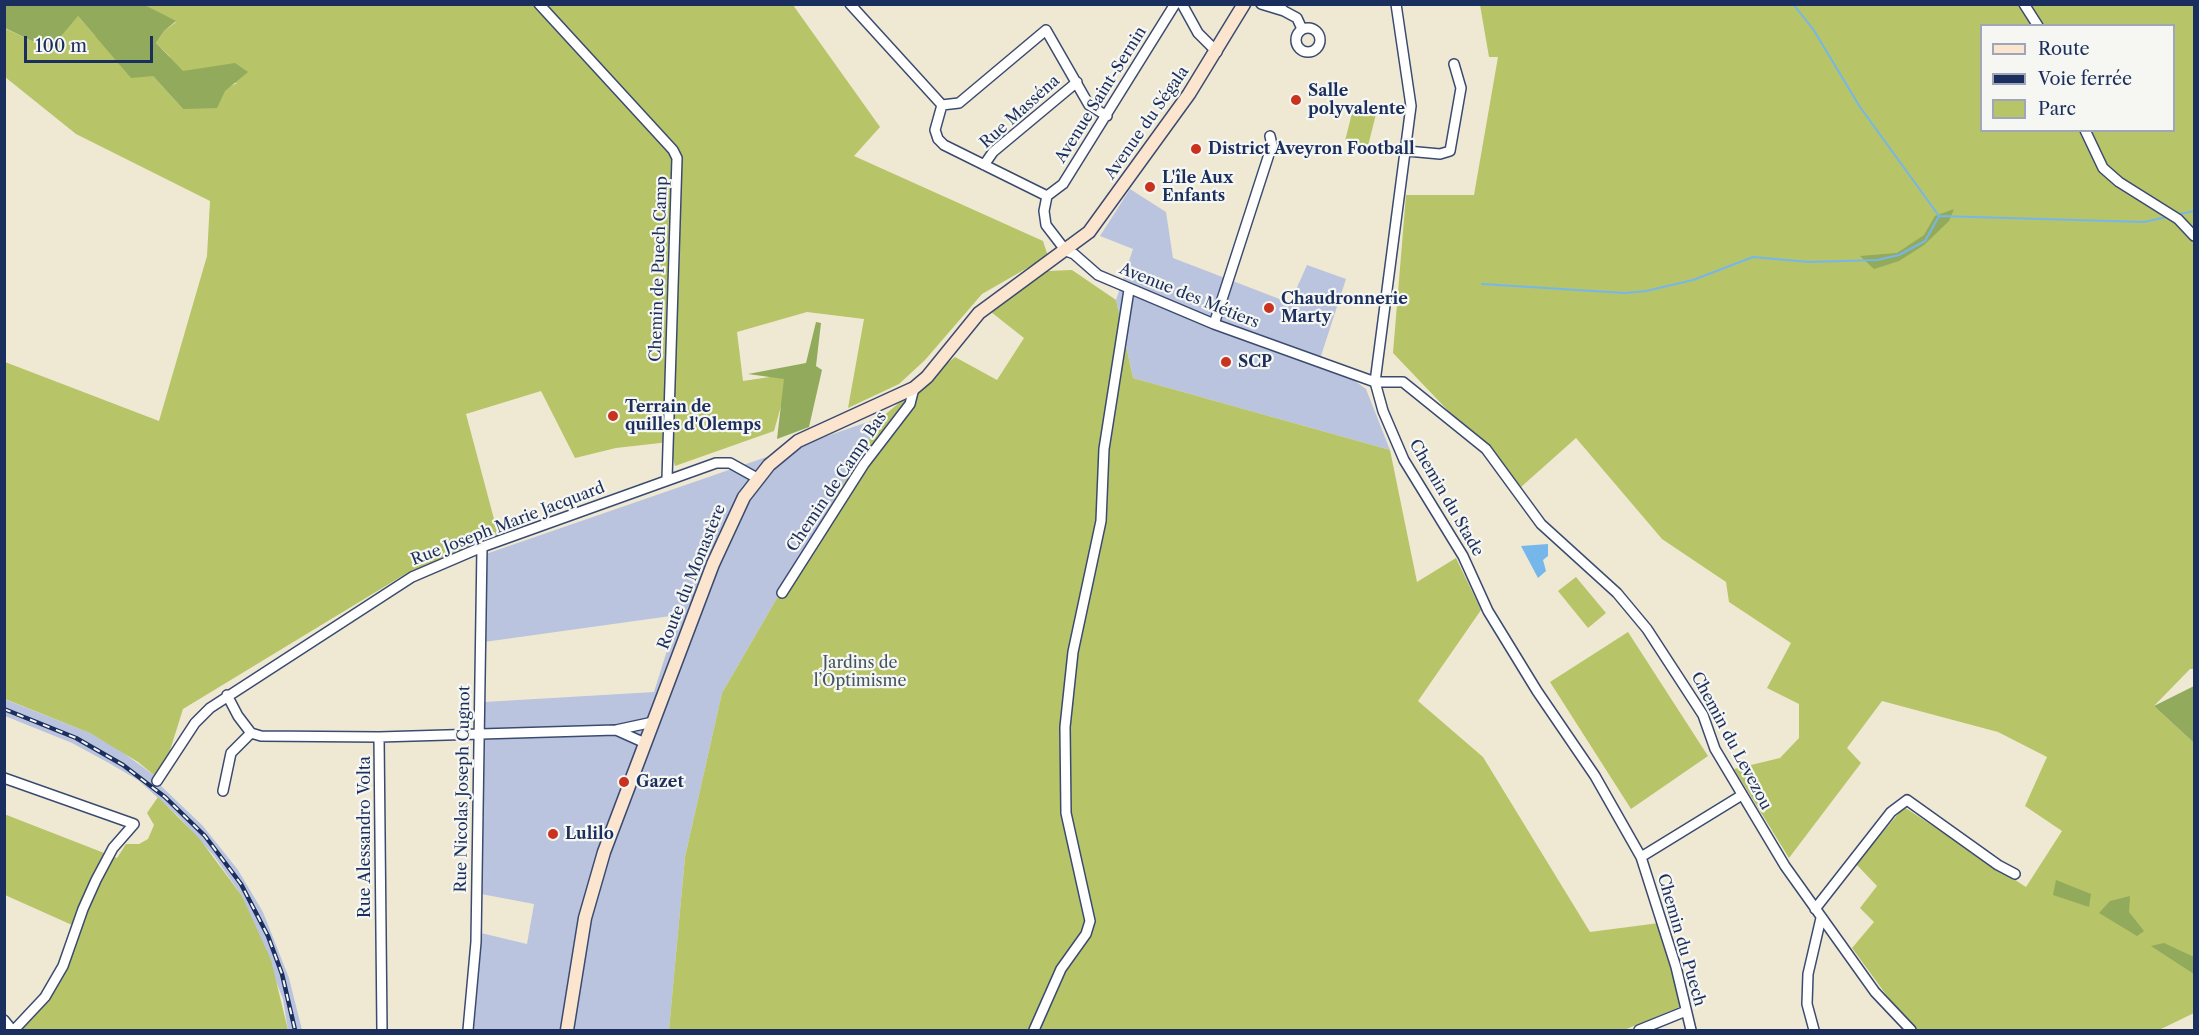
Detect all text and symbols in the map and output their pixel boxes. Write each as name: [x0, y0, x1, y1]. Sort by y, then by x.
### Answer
street label: Avenue Saint-Sernin: [1051, 23, 1151, 167]
scale bar: [27, 24, 156, 62]
legend: [1980, 24, 2175, 132]
text: 100 m: [35, 35, 87, 57]
text: Route: [2038, 38, 2090, 60]
street label: Avenue du Ségala: [1101, 63, 1193, 183]
text: Voie ferrée: [2038, 68, 2132, 90]
street label: Rue Masséna: [976, 71, 1064, 153]
place label: Salle polyvalente: [1308, 81, 1405, 119]
marker: Salle polyvalente: [1289, 93, 1303, 107]
text: Parc: [2038, 98, 2076, 120]
place label: District Aveyron Football: [1208, 139, 1415, 159]
marker: District Aveyron Football: [1189, 142, 1203, 156]
place label: L'île Aux Enfants: [1162, 168, 1233, 206]
street label: Chemin de Puech Camp: [646, 176, 672, 362]
marker: L'île Aux Enfants: [1143, 180, 1157, 194]
street label: Avenue des Métiers: [1116, 259, 1262, 333]
place label: Chaudronnerie Marty: [1281, 289, 1408, 327]
marker: Chaudronnerie Marty: [1262, 301, 1276, 315]
place label: SCP: [1238, 352, 1272, 372]
marker: SCP: [1219, 355, 1233, 369]
place label: Terrain de quilles d'Olemps: [625, 397, 761, 435]
street label: Chemin de Camp Bas: [783, 408, 891, 556]
marker: Terrain de quilles d'Olemps: [606, 409, 620, 423]
street label: Chemin du Stade: [1405, 436, 1487, 560]
street label: Rue Joseph Marie Jacquard: [408, 478, 608, 570]
street label: Route du Monastère: [654, 502, 730, 652]
park label: Jardins de l’Optimisme: [814, 653, 906, 691]
street label: Chemin du Levezou: [1687, 669, 1775, 813]
street label: Rue Nicolas Joseph Cugnot: [452, 685, 474, 893]
street label: Rue Alessandro Volta: [355, 756, 375, 918]
place label: Gazet: [636, 772, 684, 792]
marker: Gazet: [617, 775, 631, 789]
place label: Lulilo: [565, 824, 614, 844]
marker: Lulilo: [546, 827, 560, 841]
street label: Chemin du Puech: [1653, 871, 1709, 1009]

